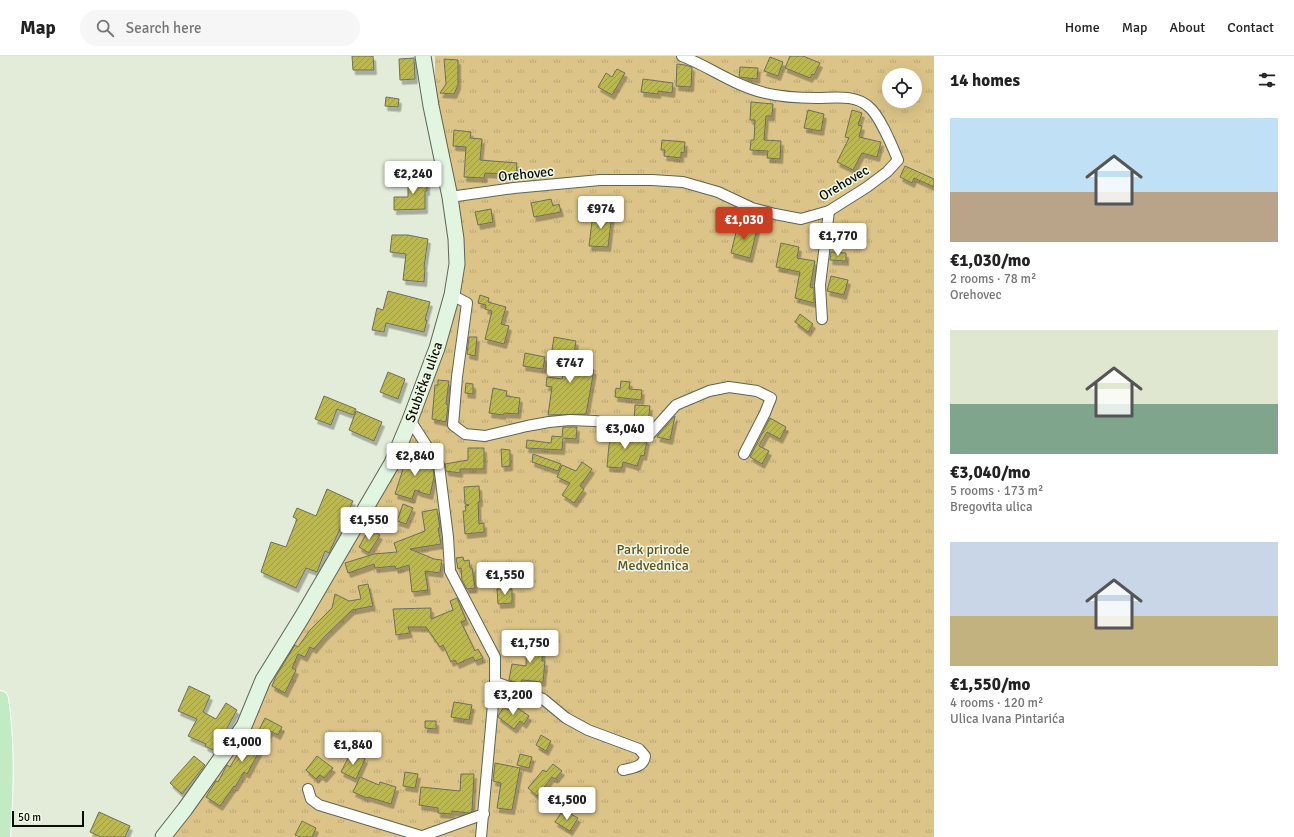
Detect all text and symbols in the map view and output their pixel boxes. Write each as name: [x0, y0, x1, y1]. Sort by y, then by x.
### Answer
search box: [80, 10, 360, 46]
text: Map: [20, 16, 56, 40]
icon: search: [94, 17, 116, 39]
text: Search here: [126, 19, 201, 37]
text: Home: [1065, 19, 1100, 36]
text: Map: [1122, 19, 1147, 36]
text: About: [1169, 19, 1205, 36]
text: Contact: [1227, 19, 1274, 36]
map controls: [882, 68, 922, 108]
button: locate: [882, 68, 922, 108]
icon: filters: [1256, 69, 1278, 91]
text: 14 homes: [950, 70, 1020, 91]
icon: home: [1078, 144, 1150, 216]
pin: €2,240: [380, 161, 446, 195]
street label: Orehovec: [816, 161, 873, 205]
street label: Orehovec: [497, 163, 555, 185]
text: €2,240: [394, 166, 432, 182]
pin: €974: [577, 196, 625, 230]
text: €974: [587, 201, 615, 217]
pin: €1,030: [711, 207, 777, 241]
text: €1,030: [725, 212, 763, 228]
pin: €1,770: [805, 223, 871, 257]
text: €1,770: [819, 228, 857, 244]
text: €1,030/mo: [950, 250, 1030, 271]
text: 2 rooms · 78 m²: [950, 271, 1036, 287]
text: Orehovec: [950, 287, 1002, 303]
street label: Stubička ulica: [402, 339, 446, 425]
pin: €747: [546, 350, 594, 384]
text: €747: [556, 355, 584, 371]
icon: home: [1078, 356, 1150, 428]
pin: €3,040: [592, 416, 658, 450]
text: €3,040: [606, 421, 644, 437]
pin: €2,840: [382, 443, 448, 477]
text: €2,840: [396, 448, 434, 464]
text: €3,040/mo: [950, 462, 1030, 483]
text: 5 rooms · 173 m²: [950, 483, 1043, 499]
text: Bregovita ulica: [950, 499, 1033, 515]
pin: €1,550: [336, 507, 402, 541]
text: €1,550: [350, 512, 388, 528]
park label: Park prirode Medvednica: [616, 541, 690, 574]
pin: €1,550: [472, 562, 538, 596]
text: €1,550: [486, 567, 524, 583]
icon: home: [1078, 568, 1150, 640]
pin: €1,750: [497, 630, 563, 664]
text: €1,750: [511, 635, 549, 651]
text: €1,550/mo: [950, 674, 1030, 695]
pin: €3,200: [480, 682, 546, 716]
text: €3,200: [494, 687, 532, 703]
text: 4 rooms · 120 m²: [950, 695, 1043, 711]
text: Ulica Ivana Pintarića: [950, 711, 1065, 727]
pin: €1,000: [209, 729, 275, 763]
pin: €1,840: [320, 732, 386, 766]
text: €1,000: [223, 734, 261, 750]
text: €1,840: [334, 737, 372, 753]
pin: €1,500: [534, 787, 600, 821]
text: €1,500: [548, 792, 586, 808]
scale bar: [12, 809, 84, 828]
text: 50 m: [18, 811, 41, 824]

